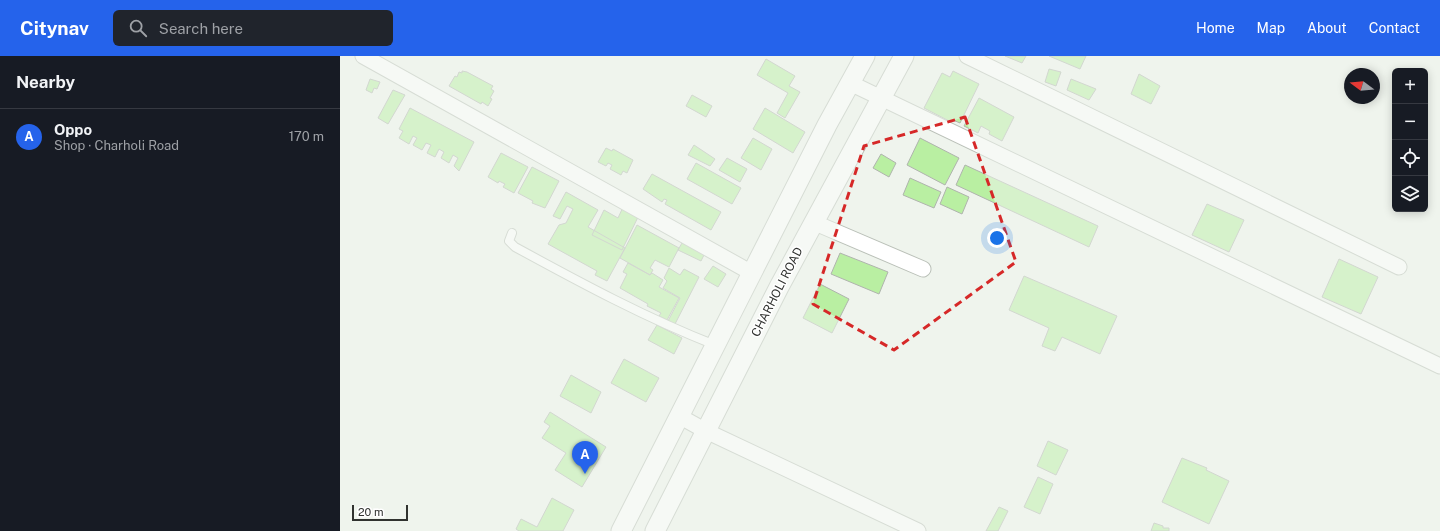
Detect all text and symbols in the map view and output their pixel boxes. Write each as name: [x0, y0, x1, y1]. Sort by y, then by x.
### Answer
search box: [113, 10, 393, 46]
text: Citynav: [20, 17, 89, 39]
icon: search: [127, 17, 149, 39]
text: Search here: [159, 20, 243, 37]
text: Home: [1196, 20, 1235, 36]
text: Map: [1257, 20, 1285, 36]
text: About: [1307, 20, 1347, 36]
text: Contact: [1369, 20, 1420, 36]
north arrow: [1344, 68, 1380, 104]
map controls: [1392, 68, 1428, 212]
button: +: [1392, 68, 1428, 104]
text: Nearby: [16, 72, 75, 92]
button: −: [1392, 104, 1428, 140]
text: Oppo: [54, 121, 92, 138]
text: A: [24, 129, 34, 144]
text: 170 m: [289, 129, 324, 144]
text: Shop · Charholi Road: [54, 138, 179, 153]
button: locate: [1392, 140, 1428, 176]
button: layers: [1392, 176, 1428, 212]
your location: [987, 228, 1007, 248]
street label: CHARHOLI ROAD: [748, 245, 806, 339]
pin: A: [572, 441, 598, 474]
scale bar: [352, 503, 408, 522]
text: 20 m: [358, 506, 383, 518]

